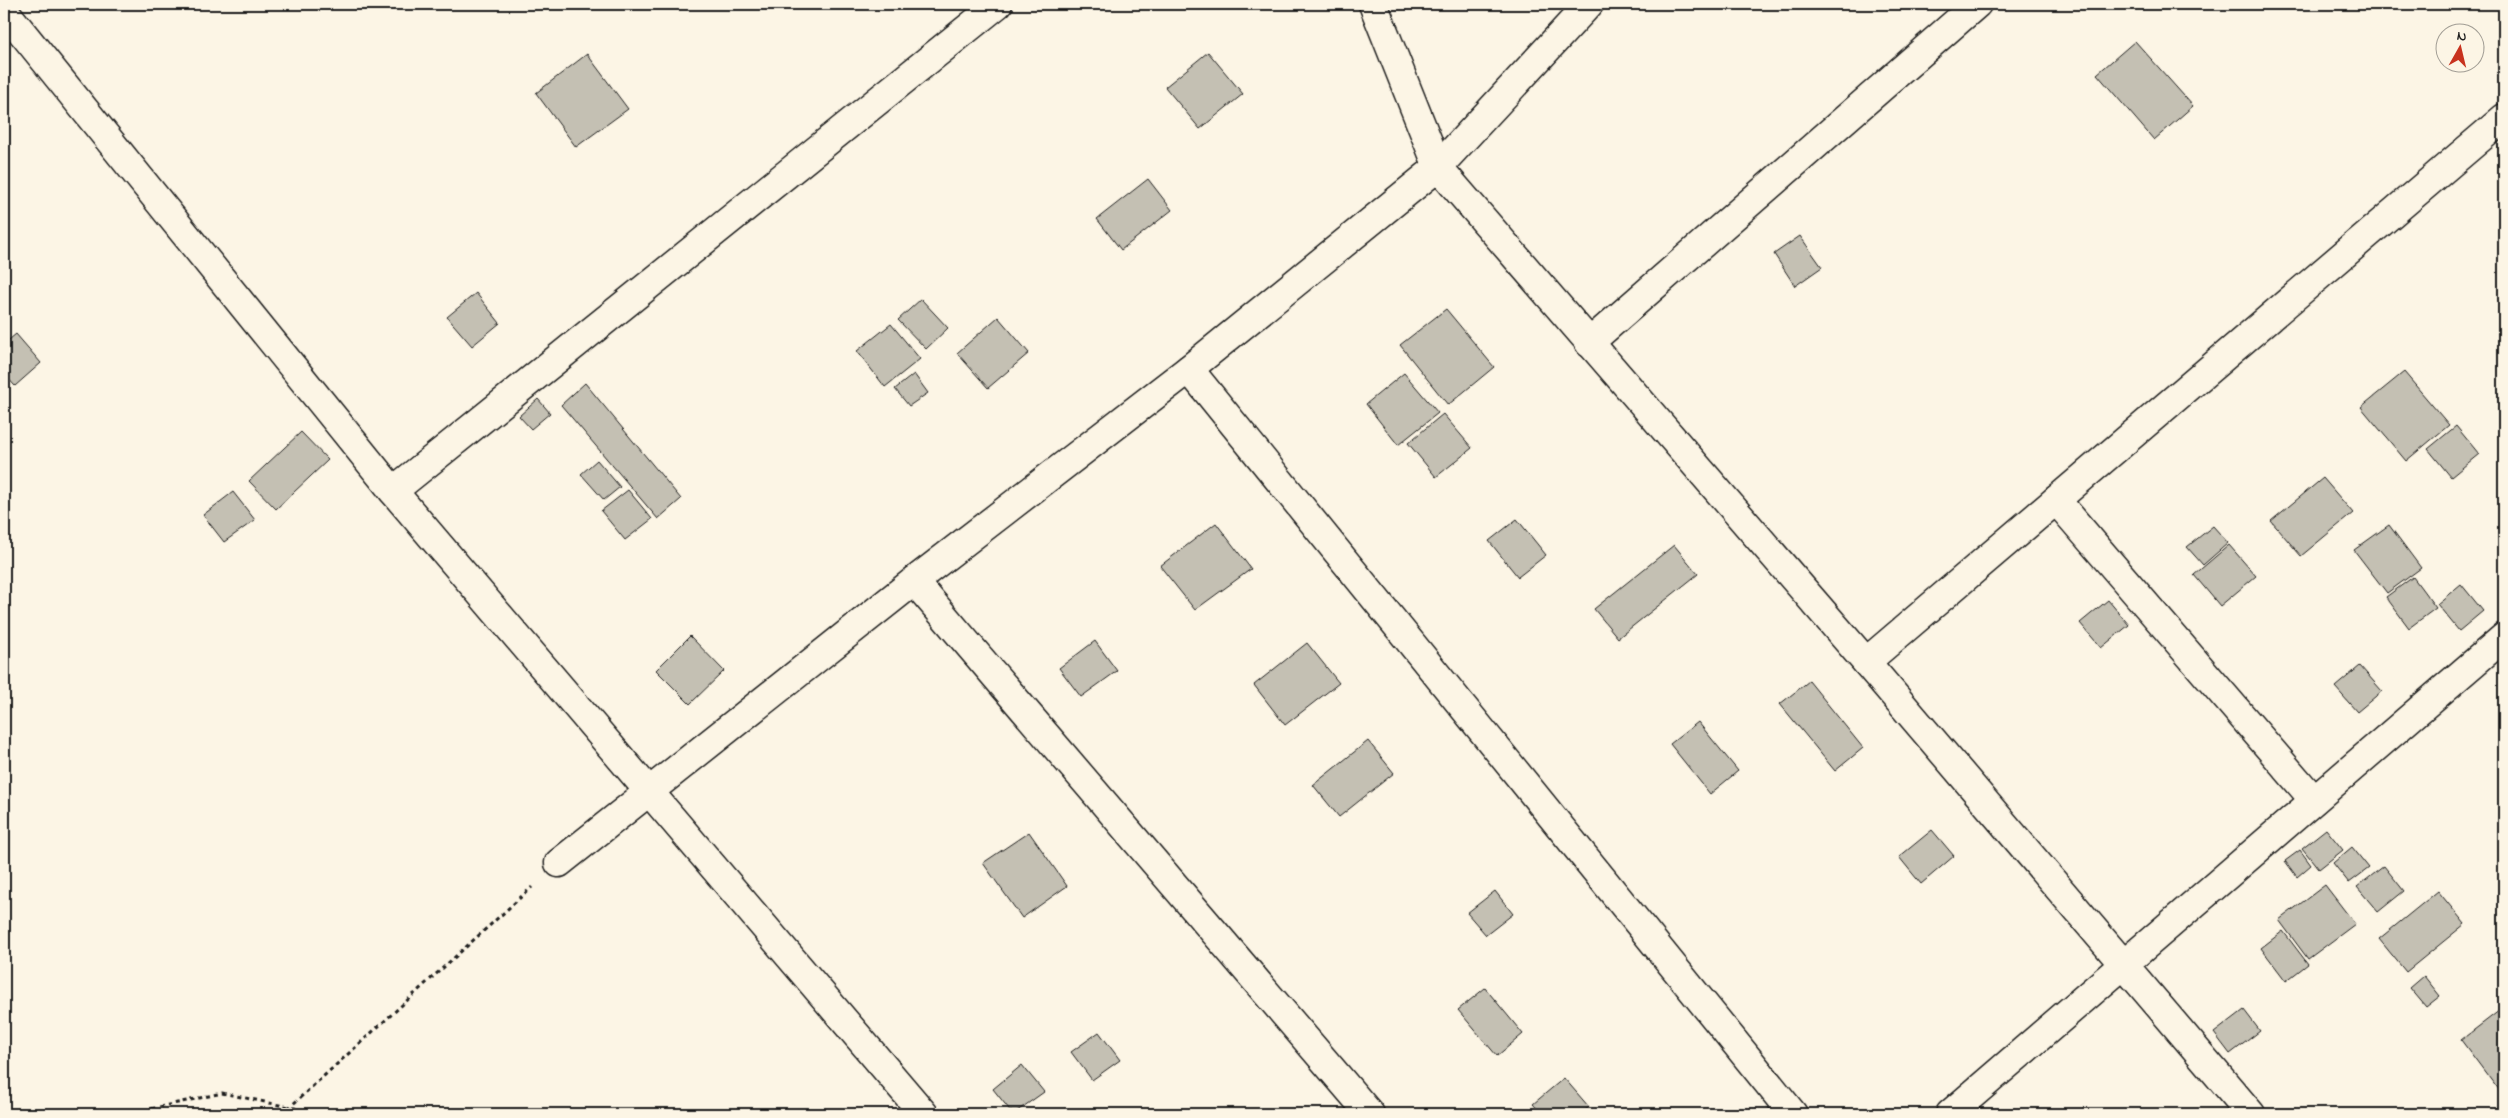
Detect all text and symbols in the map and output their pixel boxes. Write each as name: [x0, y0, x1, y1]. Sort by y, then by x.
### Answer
north arrow: [2436, 22, 2486, 72]
text: N: [2455, 26, 2468, 48]

